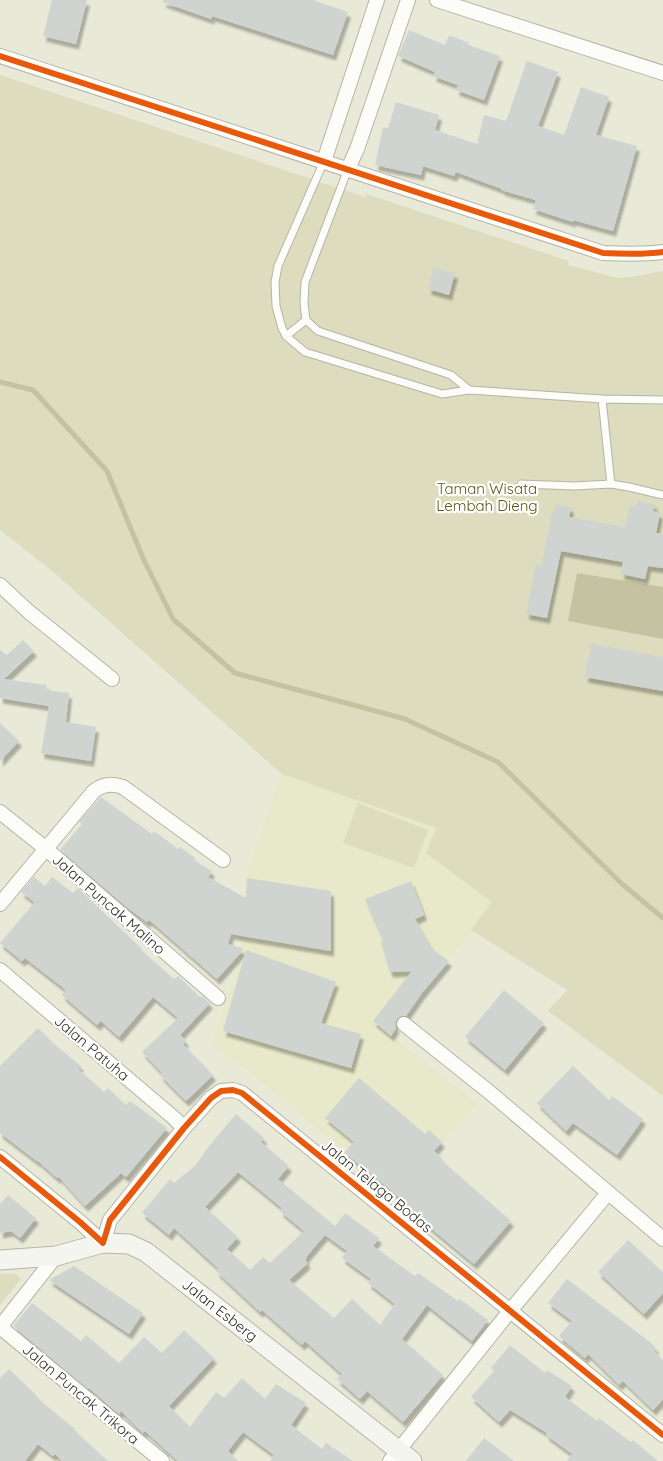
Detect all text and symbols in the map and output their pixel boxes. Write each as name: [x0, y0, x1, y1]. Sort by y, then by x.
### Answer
park label: Taman Wisata Lembah Dieng: [436, 479, 538, 515]
street label: Jalan Puncak Malino: [48, 850, 170, 958]
street label: Jalan Patuha: [51, 1011, 133, 1085]
street label: Jalan Telaga Bodas: [317, 1135, 437, 1237]
street label: Jalan Esberg: [178, 1274, 262, 1346]
street label: Jalan Puncak Trikora: [19, 1340, 143, 1448]

